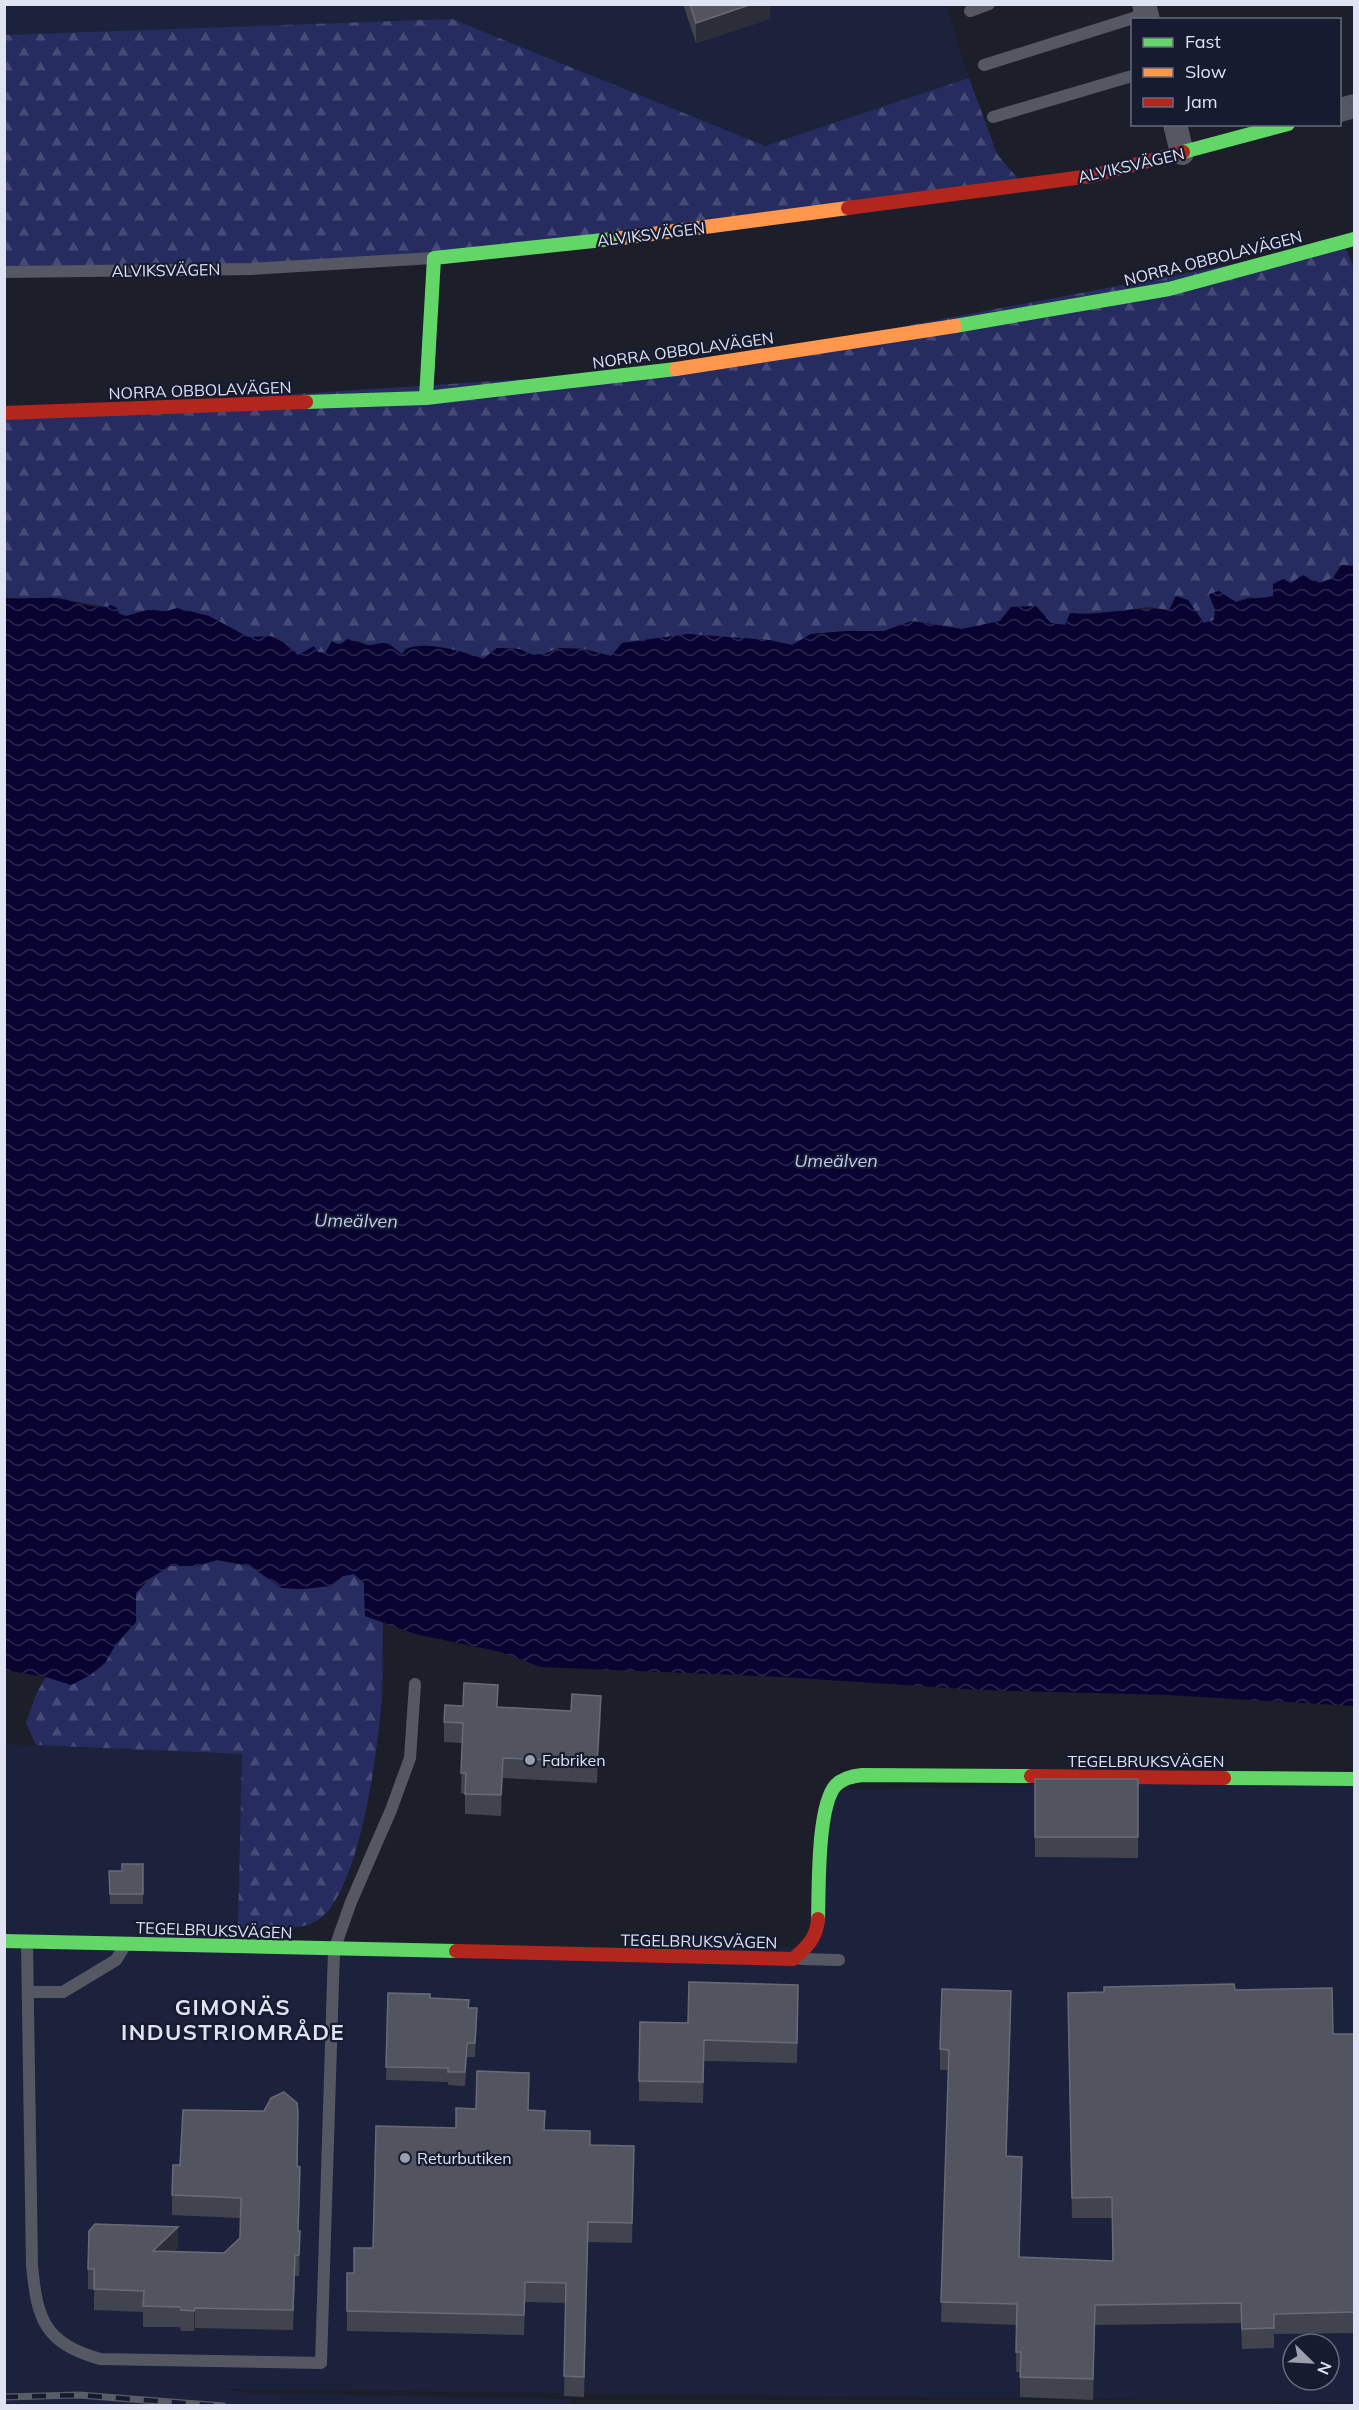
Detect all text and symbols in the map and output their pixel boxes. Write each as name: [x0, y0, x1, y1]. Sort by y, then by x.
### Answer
legend: [1131, 18, 1341, 126]
text: Fast: [1185, 30, 1221, 53]
text: Slow: [1185, 60, 1227, 83]
text: Jam: [1185, 90, 1218, 113]
street label: ALVIKSVÄGEN: [1076, 143, 1186, 187]
street label: ALVIKSVÄGEN: [596, 217, 706, 251]
street label: NORRA OBBOLAVÄGEN: [1122, 226, 1304, 290]
street label: ALVIKSVÄGEN: [111, 259, 221, 281]
street label: NORRA OBBOLAVÄGEN: [591, 327, 775, 373]
street label: NORRA OBBOLAVÄGEN: [108, 377, 292, 403]
water label: Umeälven: [794, 1149, 878, 1172]
water label: Umeälven: [314, 1208, 398, 1233]
place label: Fabriken: [542, 1750, 606, 1770]
street label: TEGELBRUKSVÄGEN: [1068, 1751, 1224, 1771]
marker: Fabriken: [523, 1753, 537, 1767]
street label: TEGELBRUKSVÄGEN: [135, 1917, 293, 1943]
street label: TEGELBRUKSVÄGEN: [620, 1930, 778, 1952]
district label: GIMONÄS INDUSTRIOMRÅDE: [121, 1993, 345, 2046]
place label: Returbutiken: [417, 2148, 512, 2168]
marker: Returbutiken: [398, 2151, 412, 2165]
north arrow: [1281, 2332, 1341, 2392]
text: N: [1313, 2359, 1336, 2378]

